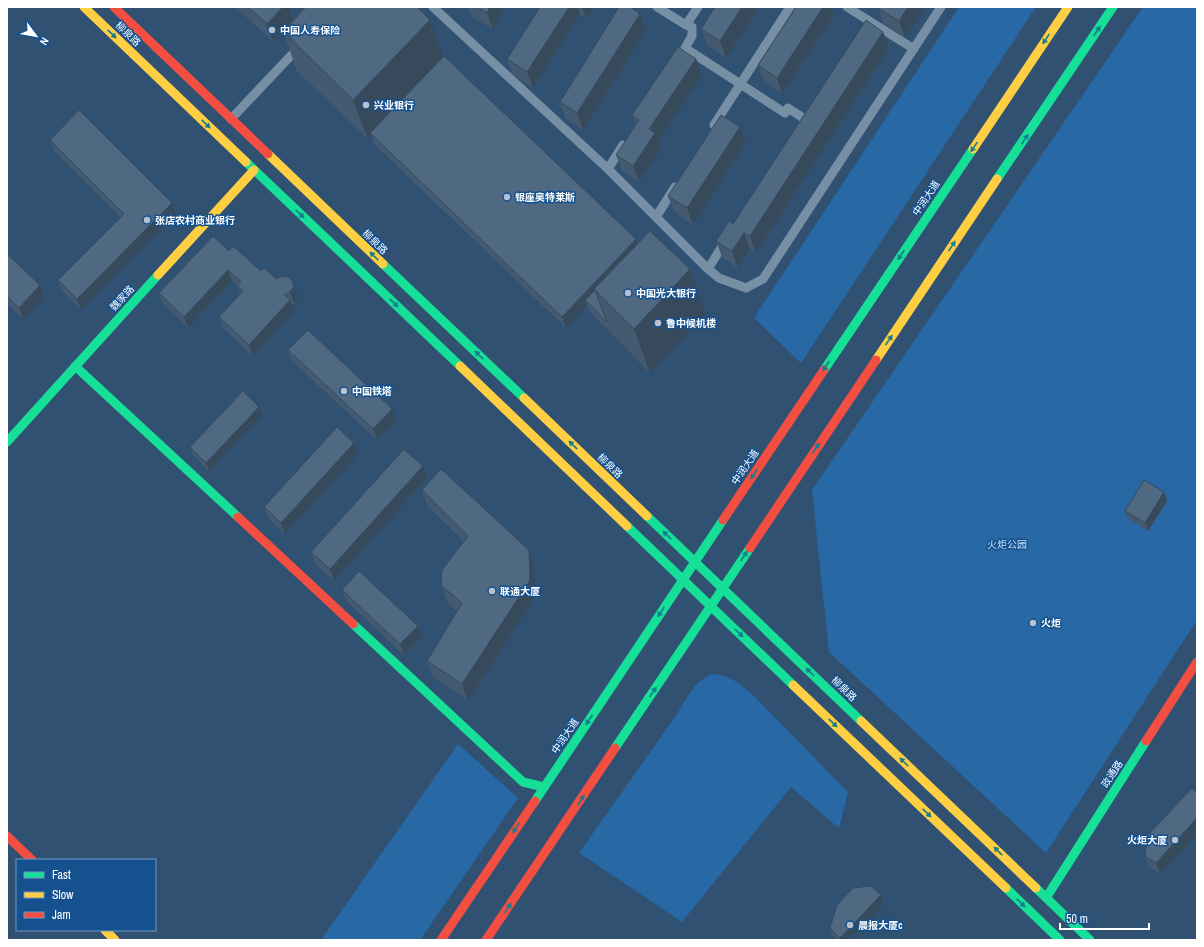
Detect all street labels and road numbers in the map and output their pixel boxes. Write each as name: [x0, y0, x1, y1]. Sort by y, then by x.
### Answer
street label: 柳泉路: [113, 19, 143, 49]
street label: 中润大道: [909, 178, 943, 218]
street label: 柳泉路: [360, 227, 390, 257]
street label: 魏家路: [107, 283, 137, 313]
street label: 中润大道: [728, 447, 762, 487]
street label: 柳泉路: [595, 451, 625, 481]
street label: 柳泉路: [829, 674, 859, 704]
street label: 中润大道: [548, 716, 582, 756]
street label: 政通路: [1098, 758, 1126, 790]

